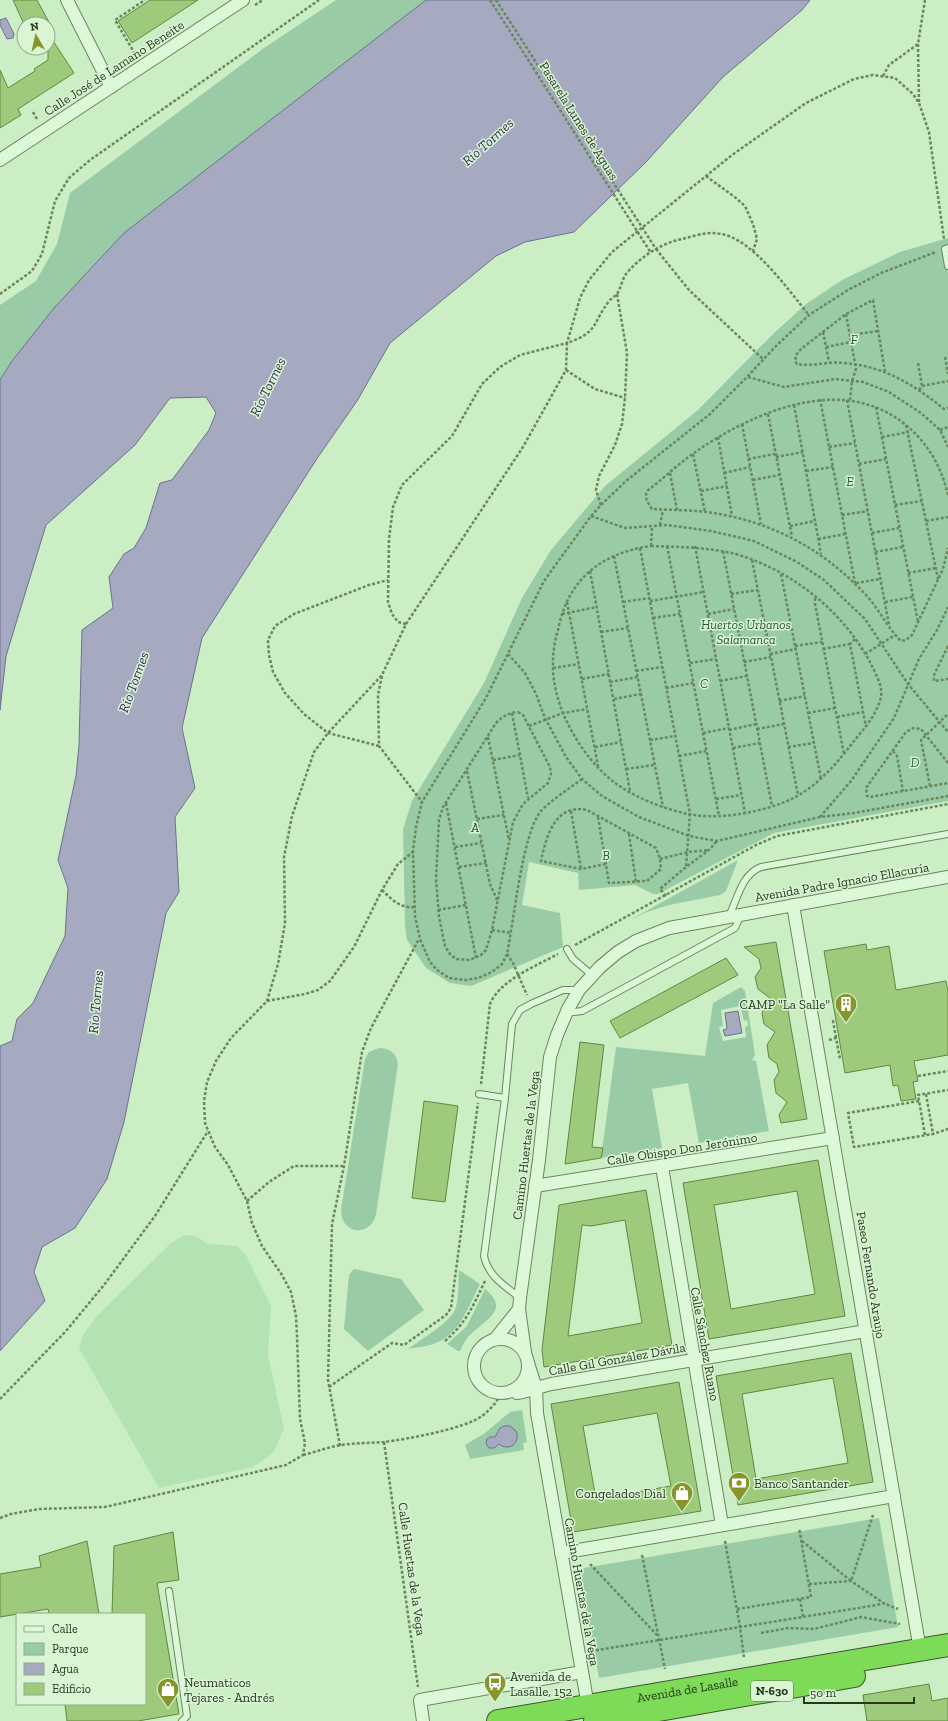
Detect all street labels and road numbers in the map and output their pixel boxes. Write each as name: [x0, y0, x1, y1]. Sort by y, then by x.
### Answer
street label: Calle José de Lamano Beneite: [41, 17, 187, 119]
street label: Pasarela Lunes de Aguas: [536, 59, 622, 183]
street label: Avenida Padre Ignacio Ellacuría: [754, 859, 931, 905]
street label: Camino Huertas de la Vega: [509, 1069, 543, 1221]
street label: Calle Obispo Don Jerónimo: [606, 1130, 759, 1168]
street label: Paseo Fernando Araujo: [853, 1210, 889, 1340]
street label: Calle Sánchez Ruano: [688, 1286, 722, 1402]
street label: Calle Gil González Dávila: [547, 1339, 687, 1378]
street label: Calle Huertas de la Vega: [395, 1501, 429, 1637]
street label: Camino Huertas de la Vega: [562, 1517, 603, 1668]
street label: Avenida de Lasalle: [636, 1673, 739, 1705]
road number: N-630: [751, 1681, 793, 1701]

